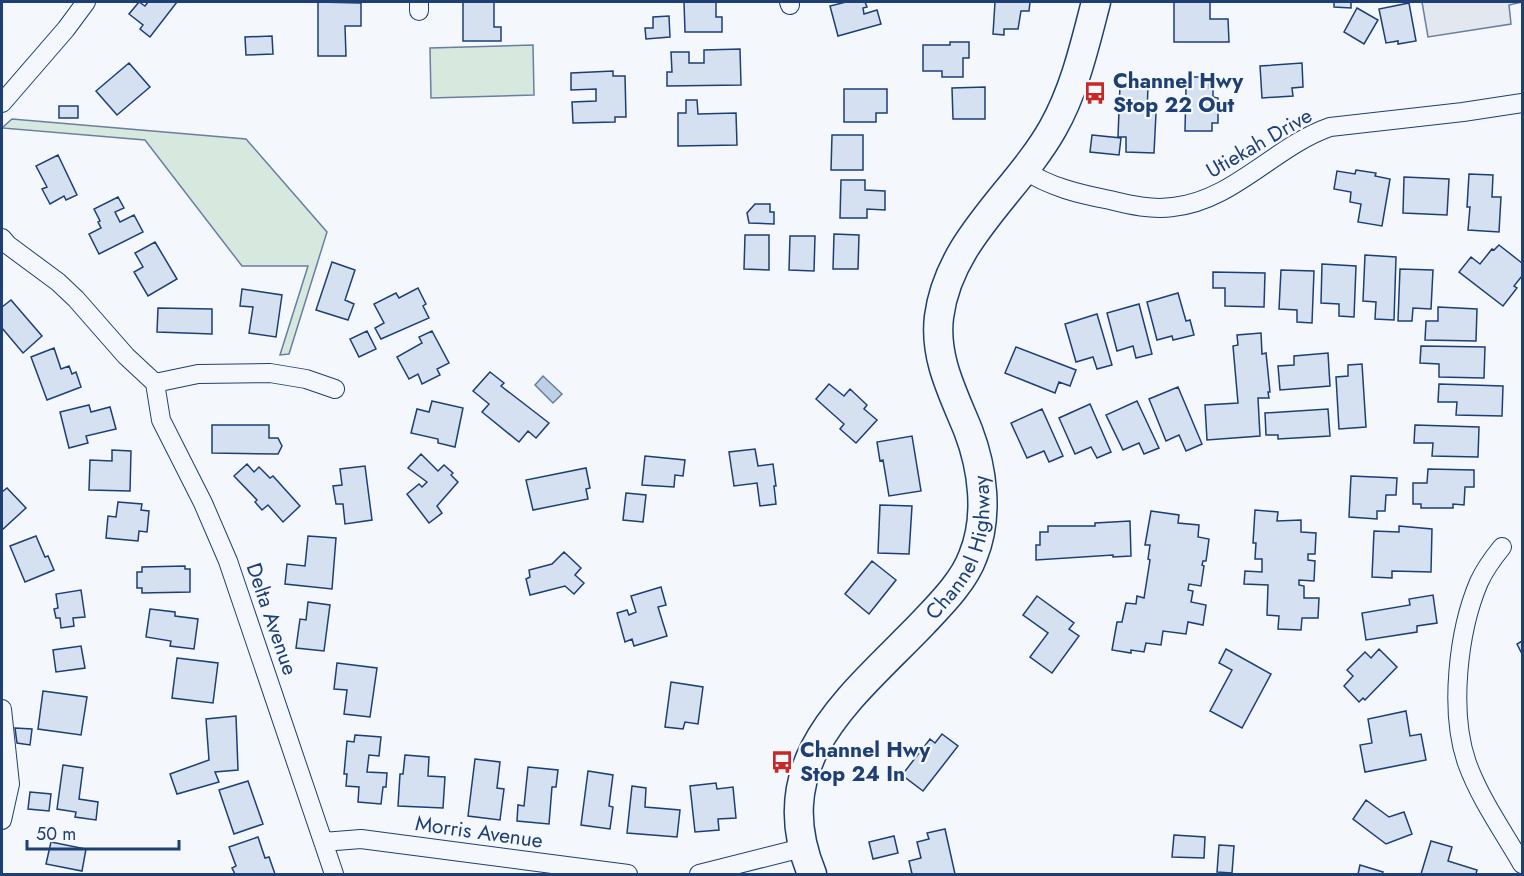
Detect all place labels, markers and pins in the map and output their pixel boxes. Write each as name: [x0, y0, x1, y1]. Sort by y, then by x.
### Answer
place label: Channel Hwy Stop 22 Out: [1113, 66, 1244, 120]
bus stop icon: Channel Hwy Stop 22 Out: [1082, 80, 1108, 106]
place label: Channel Hwy Stop 24 In: [800, 735, 931, 789]
bus stop icon: Channel Hwy Stop 24 In: [769, 749, 795, 775]

